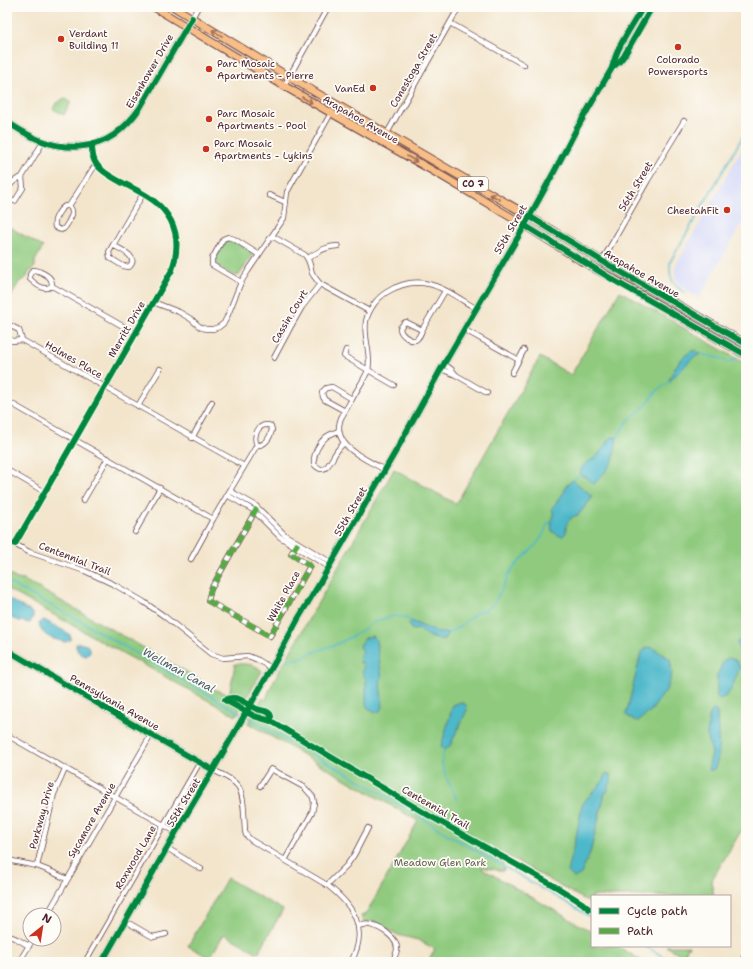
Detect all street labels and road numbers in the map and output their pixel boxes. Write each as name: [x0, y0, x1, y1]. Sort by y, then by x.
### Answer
street label: Eisenhower Drive: [123, 31, 176, 111]
street label: Conestoga Street: [387, 31, 440, 110]
street label: Arapahoe Avenue: [320, 92, 401, 147]
street label: 56th Street: [615, 159, 655, 214]
road number: CO 7: [458, 177, 488, 191]
street label: 55th Street: [491, 202, 530, 256]
street label: Arapahoe Avenue: [601, 246, 682, 301]
street label: Cassin Court: [268, 287, 311, 345]
street label: Merritt Drive: [105, 298, 148, 360]
street label: Holmes Place: [43, 338, 105, 381]
street label: 55th Street: [331, 484, 370, 538]
street label: Centennial Trail: [37, 539, 113, 578]
street label: White Place: [264, 568, 303, 624]
street label: Pennsylvania Avenue: [68, 671, 162, 734]
street label: 55th Street: [164, 775, 203, 829]
street label: Parkway Drive: [26, 779, 57, 850]
street label: Sycamore Avenue: [65, 780, 118, 860]
street label: Centennial Trail: [400, 783, 472, 832]
street label: Roxwood Lane: [112, 823, 159, 892]

